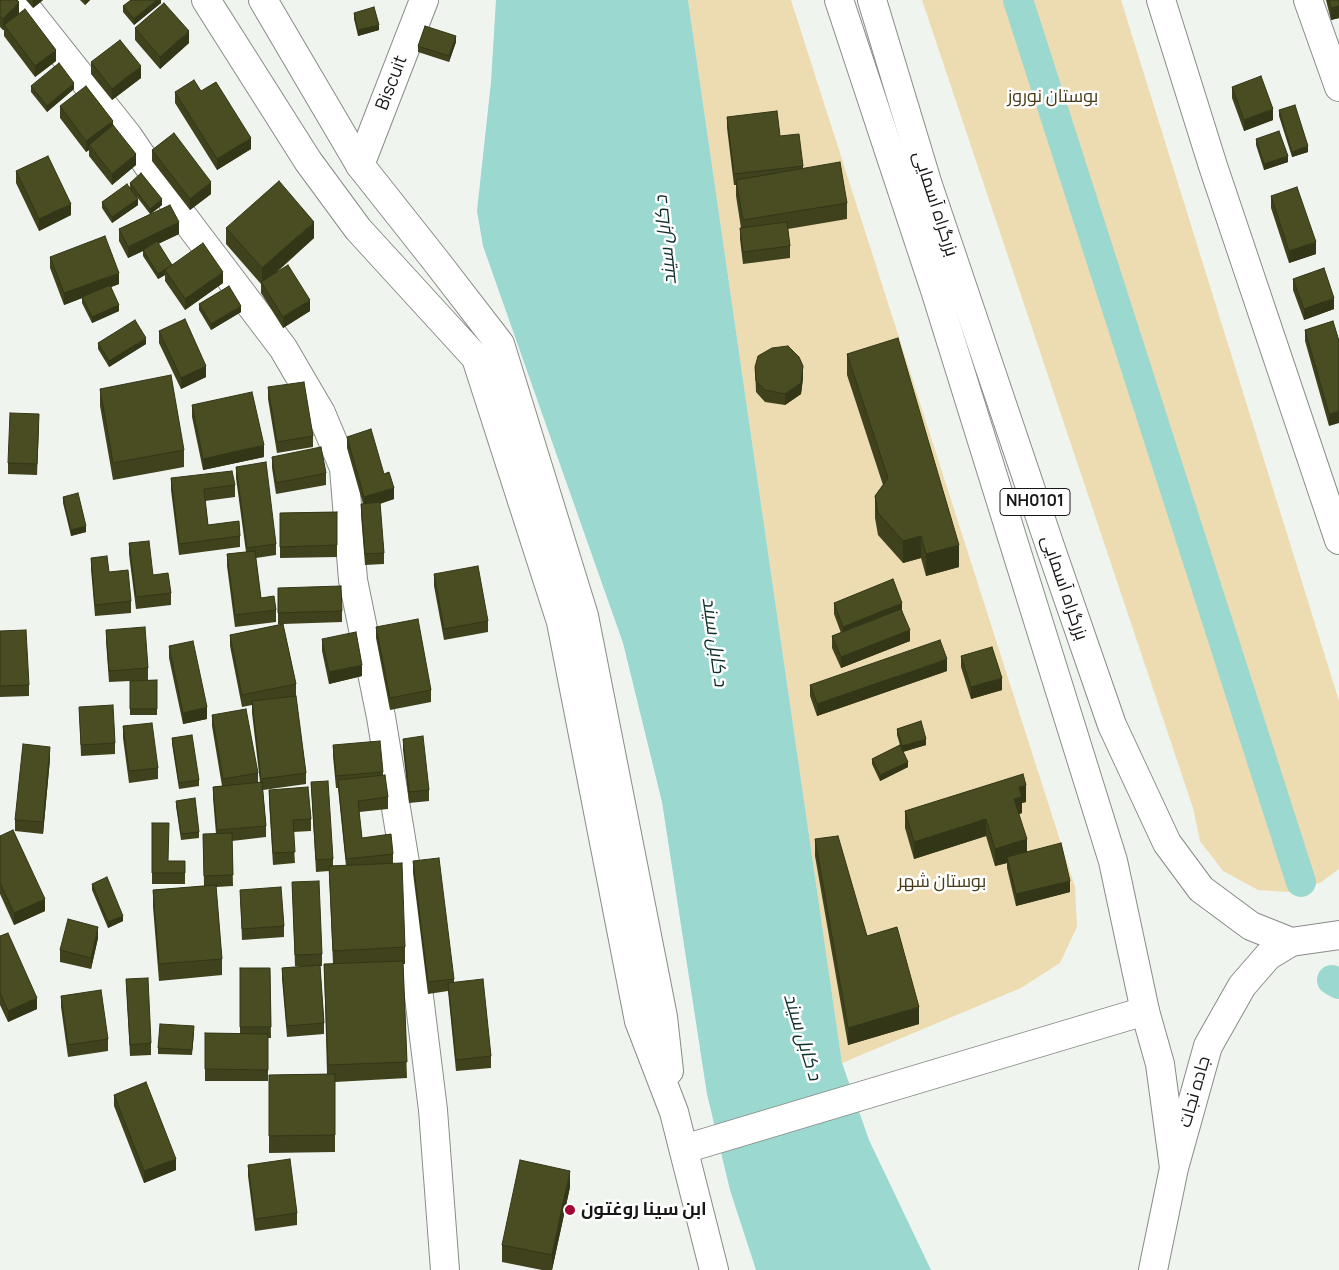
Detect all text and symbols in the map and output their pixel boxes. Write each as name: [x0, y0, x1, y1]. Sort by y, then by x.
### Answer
street label: Biscuit: [372, 53, 412, 113]
park label: بوستان نوروز: [1008, 86, 1098, 108]
street label: بزرگراه آسمایی: [908, 149, 962, 259]
water label: د کابل سيند: [650, 194, 682, 286]
road number: NH0101: [1000, 488, 1070, 516]
street label: بزرگراه آسمایی: [1036, 533, 1092, 643]
water label: د کابل سيند: [696, 596, 732, 688]
park label: بوستان شهر: [898, 871, 986, 893]
water label: د کابل سيند: [778, 991, 826, 1083]
street label: جاده نجات: [1175, 1054, 1215, 1130]
place label: ابن سینا روغتون: [581, 1199, 707, 1221]
marker: ابن سینا روغتون: [563, 1203, 577, 1217]

